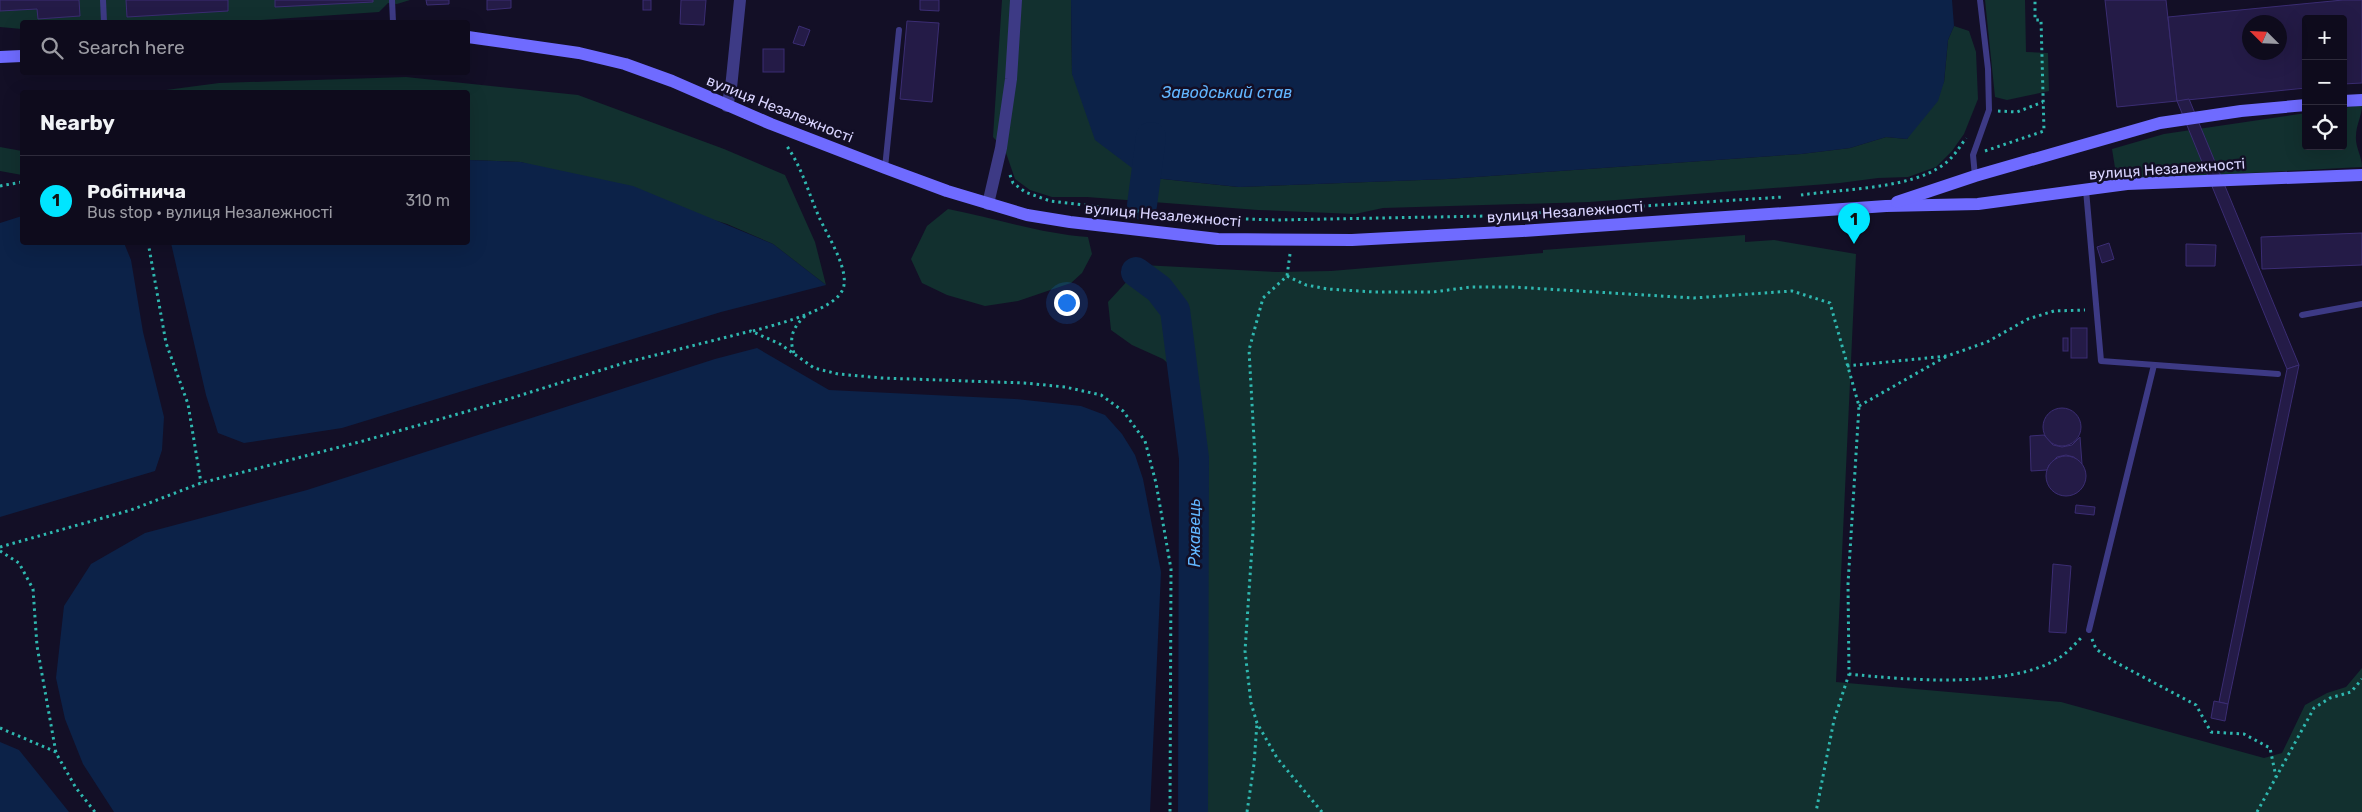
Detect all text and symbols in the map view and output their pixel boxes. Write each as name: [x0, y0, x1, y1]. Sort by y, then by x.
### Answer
north arrow: [2242, 15, 2287, 60]
map controls: [2302, 15, 2347, 150]
button: +: [2302, 15, 2347, 60]
search box: [20, 20, 470, 75]
icon: search: [38, 34, 66, 62]
text: Search here: [78, 36, 185, 59]
button: −: [2302, 60, 2347, 105]
street label: вулиця Незалежності: [704, 71, 856, 147]
water label: Заводський став: [1161, 83, 1292, 102]
button: locate: [2302, 105, 2347, 150]
text: Nearby: [40, 110, 115, 135]
street label: вулиця Незалежності: [2088, 155, 2246, 183]
text: Робітнича: [87, 180, 186, 203]
text: 1: [52, 191, 60, 210]
text: 310 m: [406, 191, 450, 210]
street label: вулиця Незалежності: [1486, 198, 1644, 226]
street label: вулиця Незалежності: [1084, 199, 1242, 231]
text: Bus stop · вулиця Незалежності: [87, 203, 333, 222]
pin: 1: [1838, 203, 1870, 244]
your location: [1054, 290, 1080, 316]
water label: Ржавець: [1185, 499, 1204, 567]

